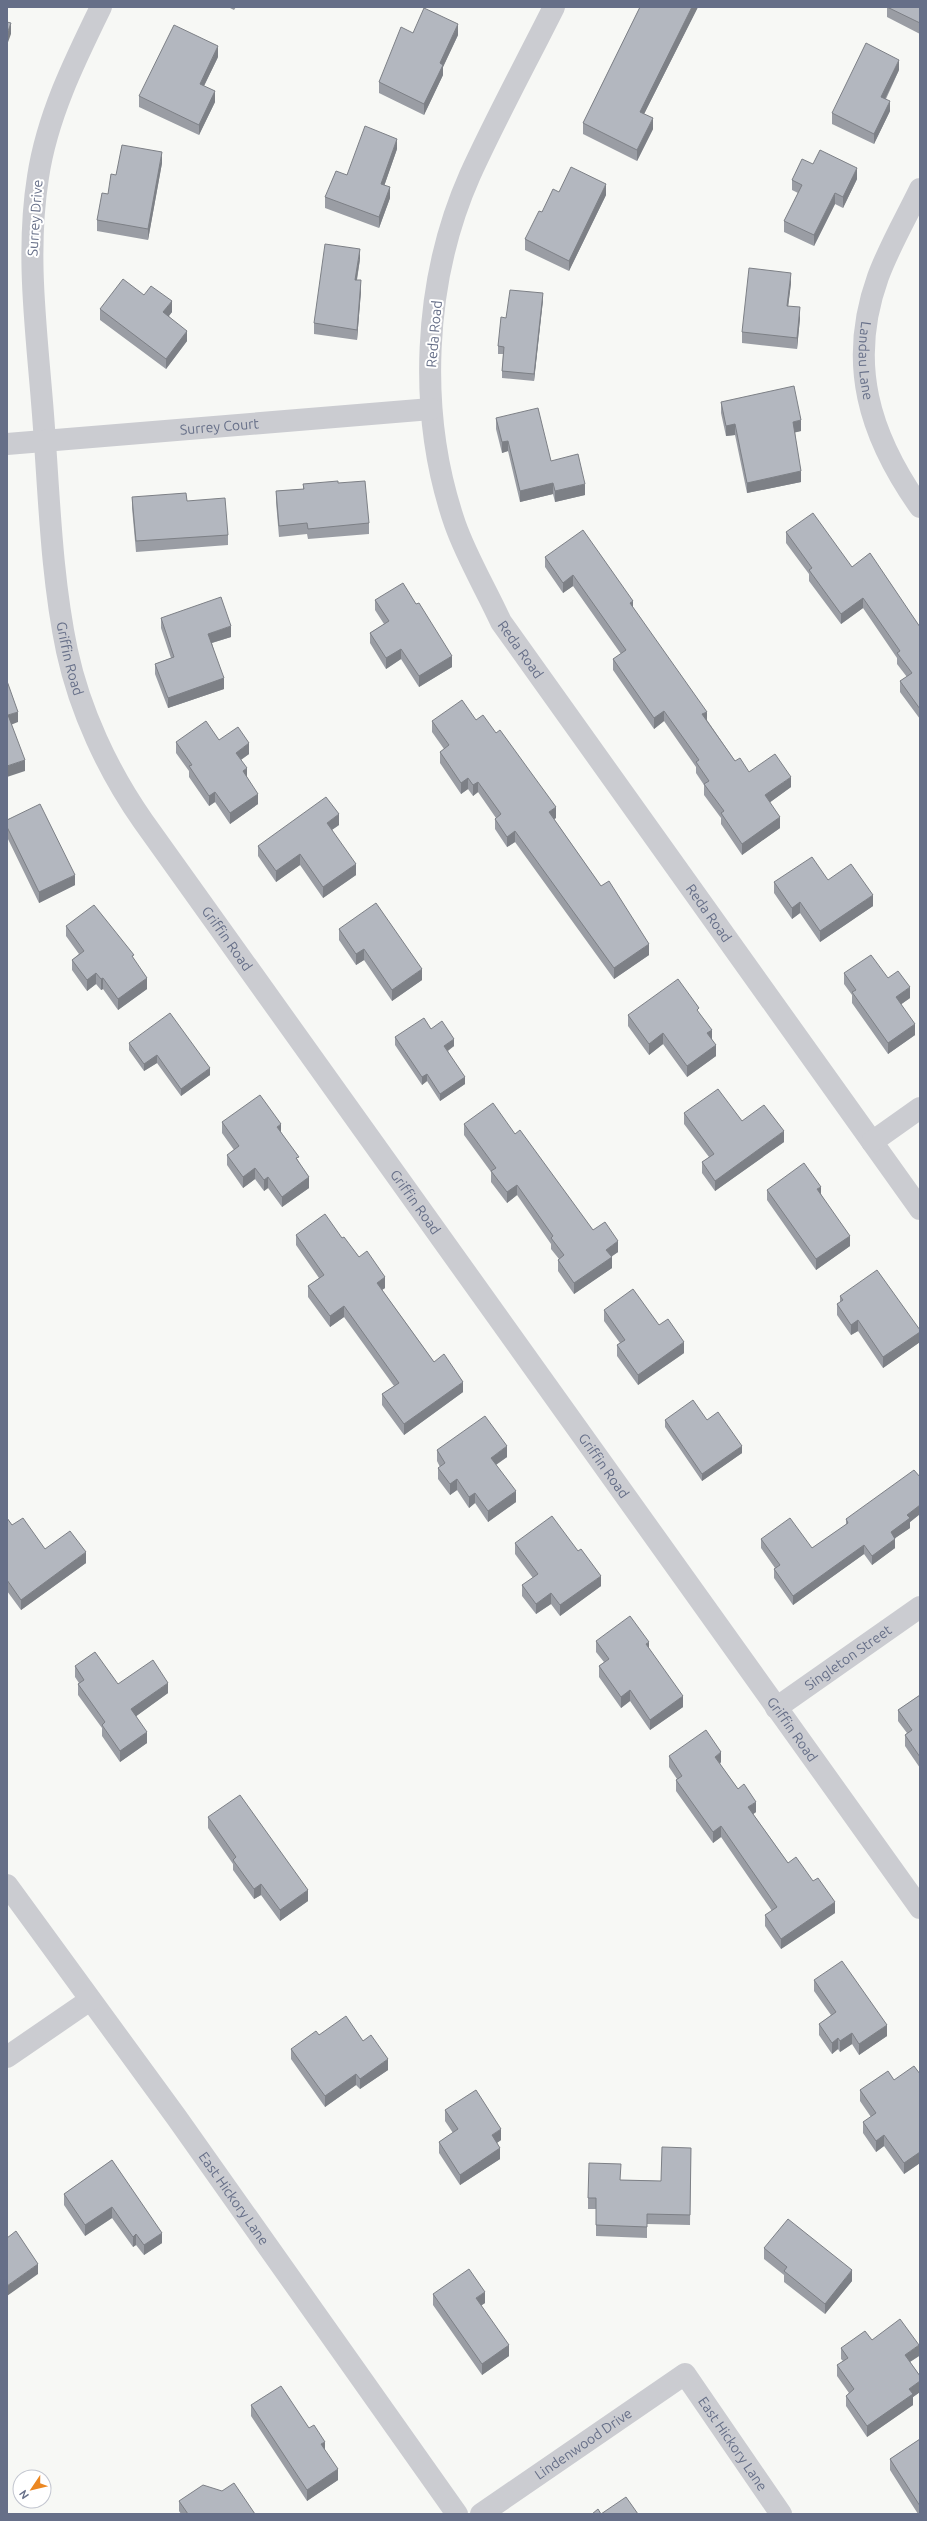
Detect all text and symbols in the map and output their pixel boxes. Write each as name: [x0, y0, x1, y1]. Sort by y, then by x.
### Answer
street label: Surrey Drive: [24, 179, 46, 257]
street label: Reda Road: [423, 300, 445, 368]
street label: Landau Lane: [856, 320, 877, 402]
street label: Surrey Court: [179, 415, 260, 438]
street label: Reda Road: [495, 617, 547, 682]
street label: Griffin Road: [54, 620, 87, 697]
street label: Reda Road: [683, 881, 735, 945]
street label: Griffin Road: [199, 903, 256, 974]
street label: Griffin Road: [387, 1167, 444, 1238]
street label: Griffin Road: [575, 1430, 632, 1501]
street label: Singleton Street: [802, 1621, 895, 1693]
street label: Griffin Road: [764, 1694, 821, 1765]
street label: East Hickory Lane: [196, 2149, 272, 2248]
street label: East Hickory Lane: [695, 2394, 771, 2494]
street label: Lindenwood Drive: [532, 2405, 635, 2483]
north arrow: [12, 2469, 52, 2509]
text: N: [17, 2488, 31, 2502]

